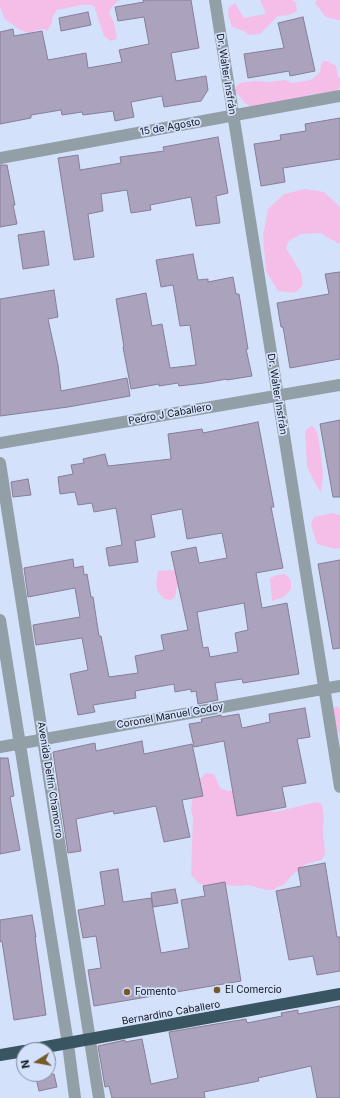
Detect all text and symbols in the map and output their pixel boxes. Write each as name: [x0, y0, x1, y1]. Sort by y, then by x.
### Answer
street label: Dr. Walter Insfrán: [214, 33, 238, 115]
street label: 15 de Agosto: [139, 116, 201, 138]
street label: Dr. Walter Insfrán: [265, 353, 289, 435]
street label: Pedro J Caballero: [127, 401, 213, 427]
street label: Coronel Manuel Godoy: [116, 701, 224, 731]
street label: Avenida Delfin Chamorro: [35, 721, 65, 839]
place label: El Comercio: [225, 984, 282, 996]
marker: El Comercio: [212, 985, 222, 995]
place label: Fomento: [135, 986, 176, 998]
marker: Fomento: [122, 987, 132, 997]
street label: Bernardino Caballero: [121, 998, 221, 1028]
north arrow: [16, 1042, 56, 1082]
text: N: [18, 1059, 33, 1070]

